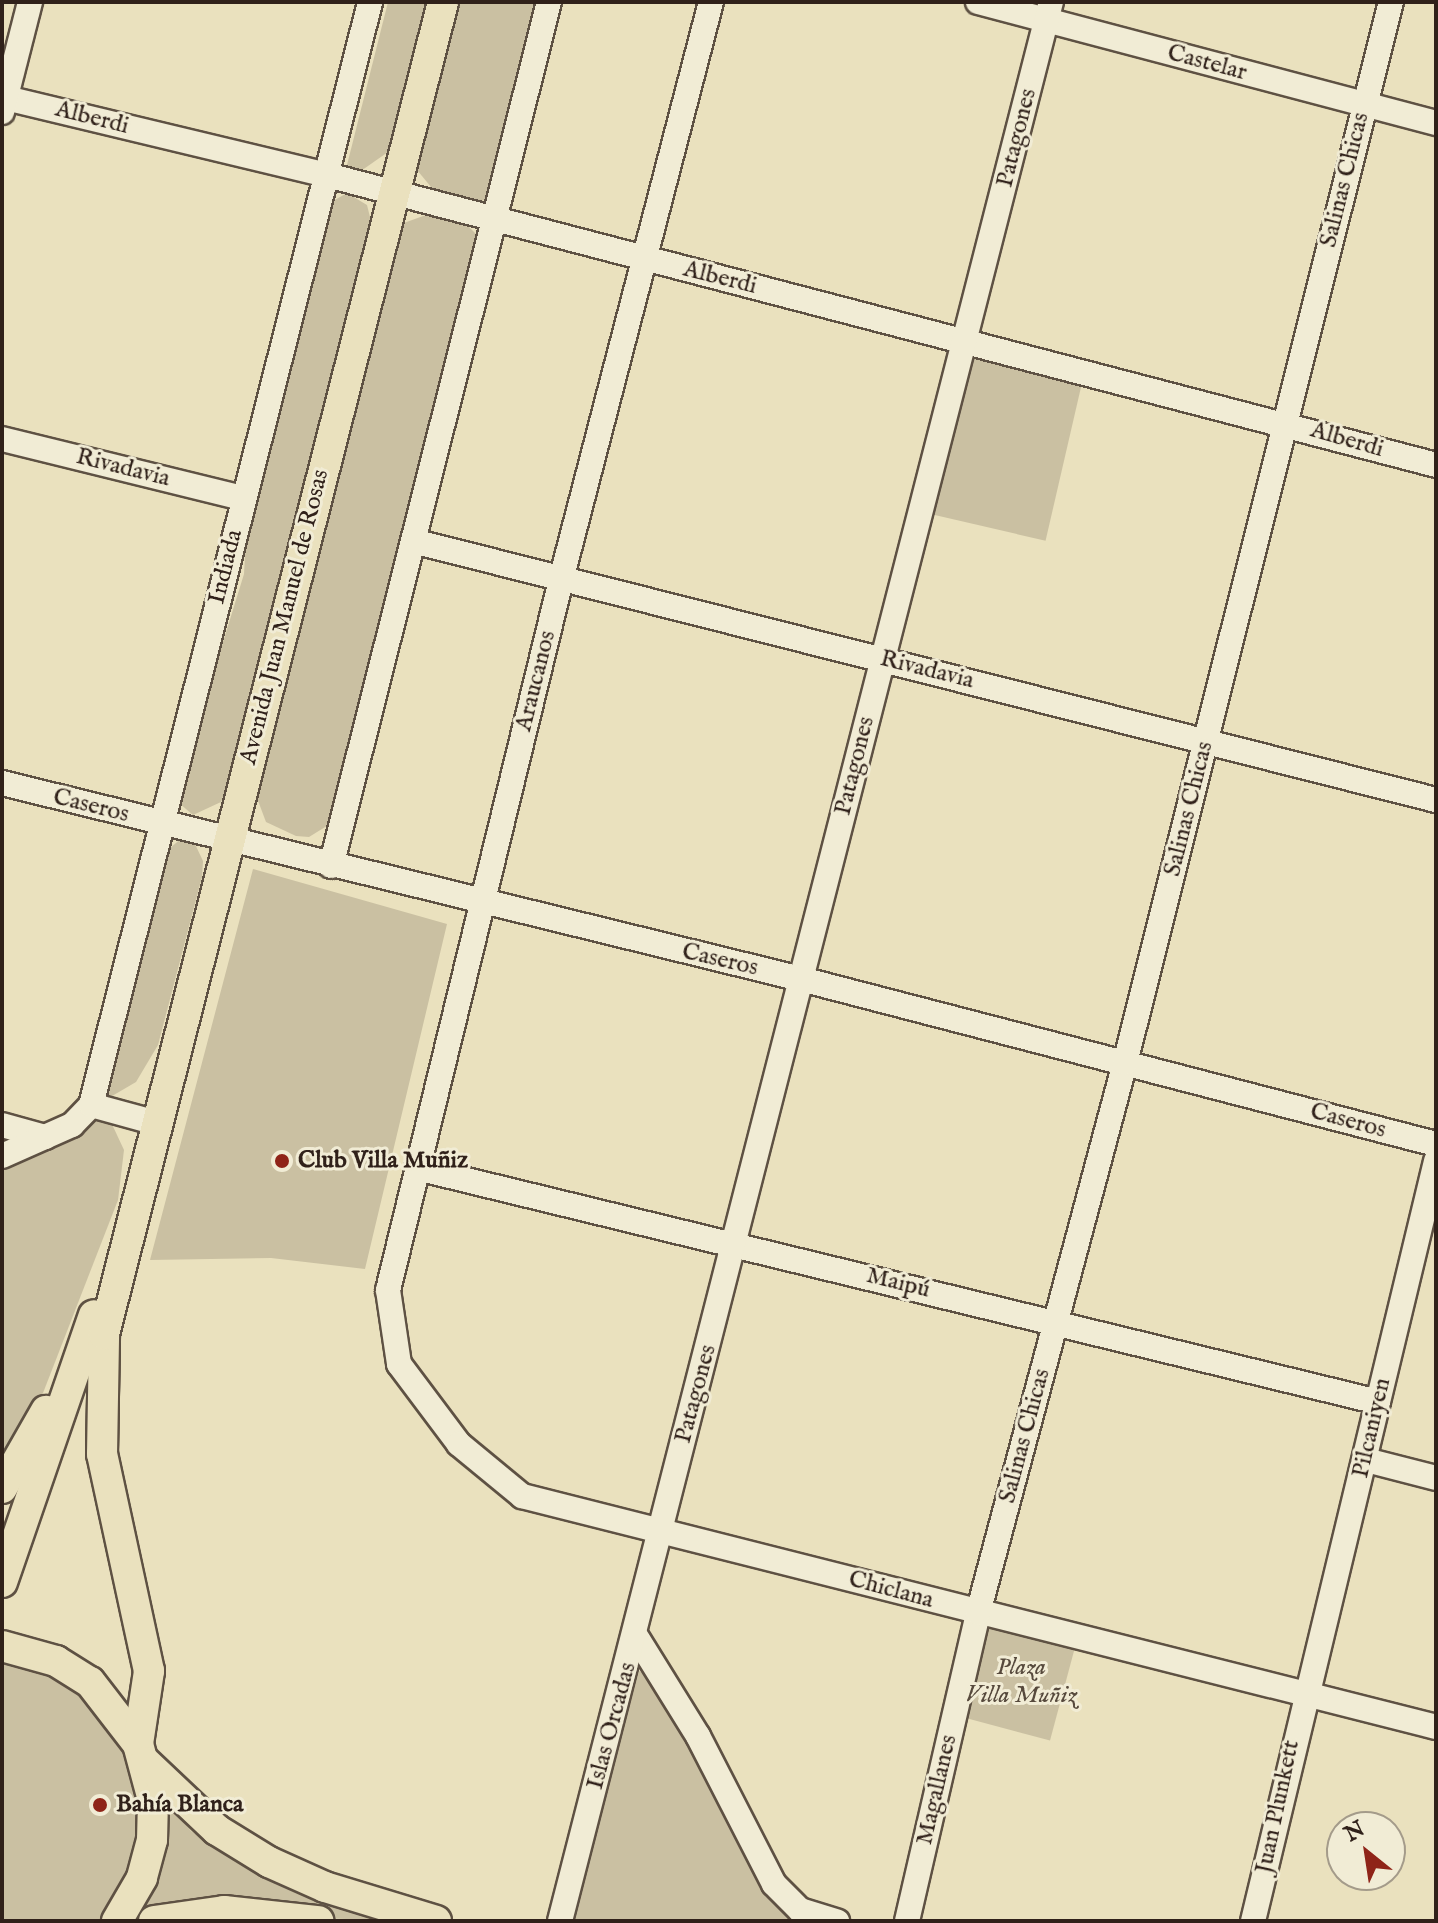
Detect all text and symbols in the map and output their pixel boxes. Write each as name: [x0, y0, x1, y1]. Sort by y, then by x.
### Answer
street label: Castelar: [1164, 39, 1250, 87]
street label: Patagones: [991, 86, 1043, 190]
street label: Alberdi: [52, 95, 132, 141]
street label: Salinas Chicas: [1314, 110, 1376, 250]
street label: Alberdi: [680, 255, 760, 301]
street label: Alberdi: [1307, 416, 1387, 464]
street label: Rivadavia: [73, 442, 173, 494]
street label: Avenida Juan Manuel de Rosas: [234, 467, 336, 767]
street label: Indiada: [203, 527, 249, 607]
street label: Araucanos: [510, 628, 562, 734]
street label: Rivadavia: [877, 644, 977, 696]
street label: Patagones: [829, 714, 881, 818]
street label: Salinas Chicas: [1158, 739, 1220, 879]
street label: Caseros: [50, 783, 132, 829]
street label: Caseros: [679, 937, 761, 983]
street label: Caseros: [1307, 1097, 1389, 1145]
place label: Club Villa Muñiz: [298, 1147, 468, 1175]
marker: Club Villa Muñiz: [273, 1152, 291, 1170]
street label: Maipú: [863, 1261, 933, 1305]
street label: Patagones: [669, 1342, 723, 1446]
street label: Salinas Chicas: [993, 1366, 1057, 1506]
street label: Pilcaniyen: [1347, 1375, 1397, 1481]
street label: Chiclana: [845, 1565, 937, 1615]
park label: Plaza Villa Muñiz: [965, 1654, 1077, 1710]
street label: Islas Orcadas: [581, 1659, 643, 1793]
street label: Magallanes: [910, 1732, 964, 1848]
street label: Juan Plunkett: [1250, 1738, 1306, 1876]
place label: Bahía Blanca: [116, 1791, 243, 1819]
marker: Bahía Blanca: [91, 1796, 109, 1814]
north arrow: [1326, 1811, 1406, 1891]
text: N: [1340, 1815, 1370, 1849]

